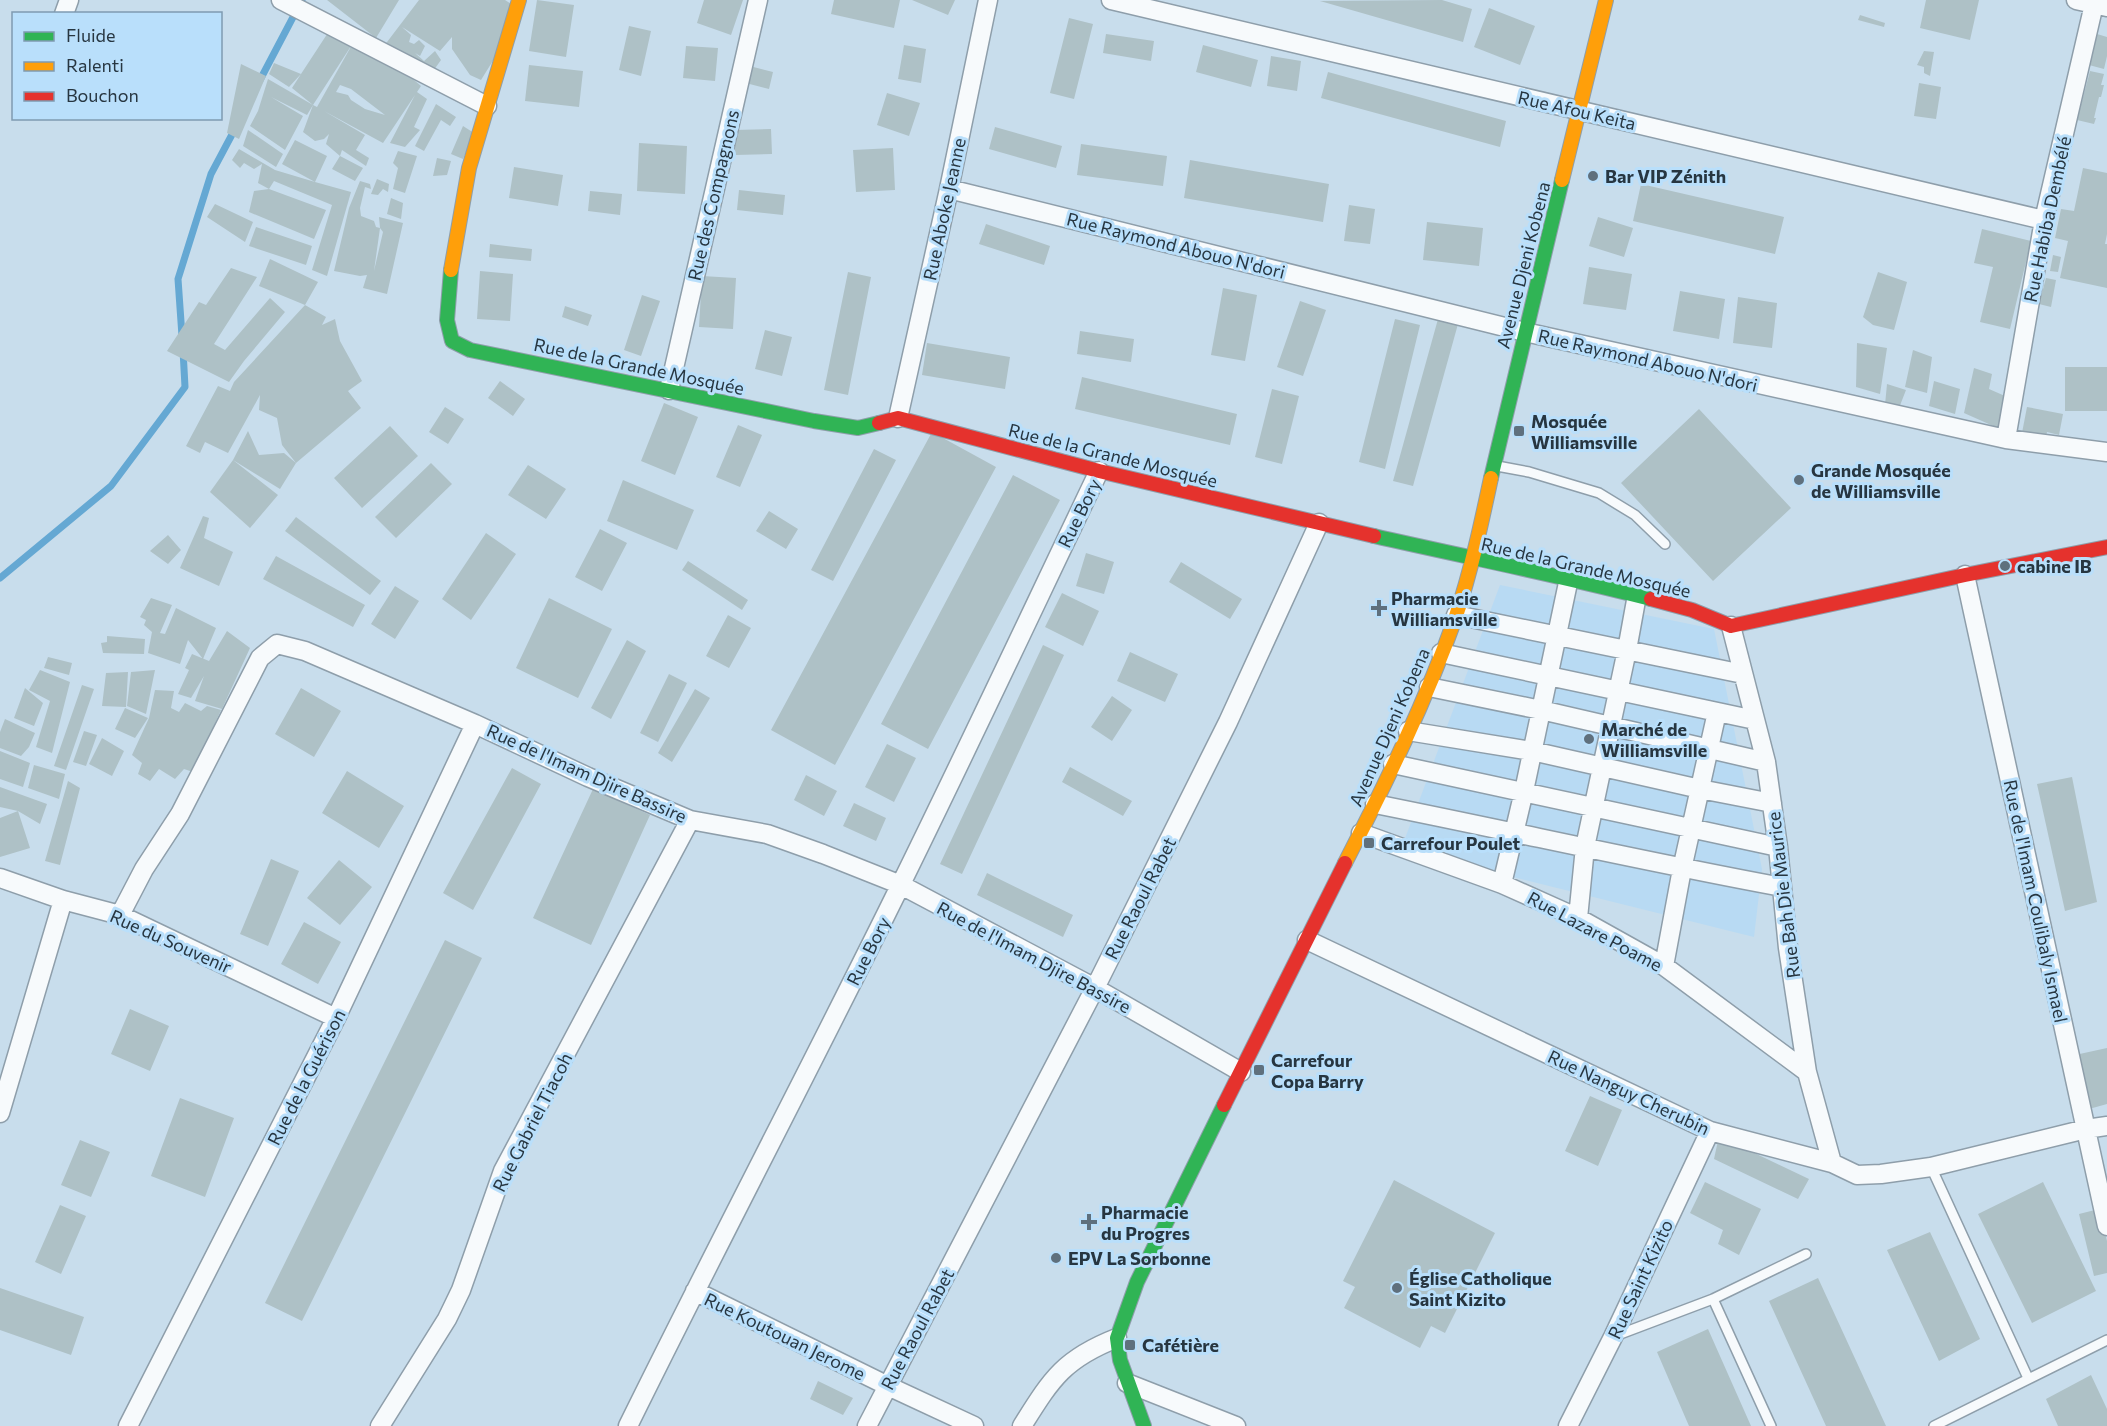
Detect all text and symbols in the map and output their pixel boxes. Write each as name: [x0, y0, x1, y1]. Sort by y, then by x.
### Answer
legend: [12, 12, 222, 120]
text: Fluide: [66, 24, 115, 46]
text: Ralenti: [66, 54, 124, 76]
text: Bouchon: [66, 84, 139, 106]
street label: Rue Afou Keita: [1516, 86, 1638, 134]
street label: Rue des Compagnons: [683, 107, 743, 283]
street label: Rue Habiba Dembélé: [2019, 134, 2075, 304]
street label: Rue Aboke Jeanne: [918, 136, 970, 282]
place label: Bar VIP Zénith: [1605, 165, 1726, 187]
marker: Bar VIP Zénith: [1586, 169, 1600, 183]
street label: Avenue Djeni Kobena: [1492, 179, 1554, 351]
street label: Rue Raymond Abouo N'dori: [1064, 207, 1288, 283]
street label: Rue Raymond Abouo N'dori: [1536, 324, 1760, 396]
street label: Rue de la Grande Mosquée: [532, 333, 746, 399]
place label: Mosquée Williamsville: [1531, 410, 1637, 453]
street label: Rue de la Grande Mosquée: [1006, 418, 1220, 492]
marker: Mosquée Williamsville: [1512, 424, 1526, 438]
place label: Grande Mosquée de Williamsville: [1811, 459, 1951, 502]
marker: Grande Mosquée de Williamsville: [1792, 473, 1806, 487]
street label: Rue Bory: [1053, 475, 1105, 551]
street label: Rue de la Grande Mosquée: [1479, 532, 1693, 602]
place label: cabine IB: [2017, 555, 2092, 577]
marker: cabine IB: [1998, 559, 2012, 573]
place label: Pharmacie Williamsville: [1391, 587, 1497, 630]
marker: Pharmacie Williamsville: [1372, 601, 1386, 615]
street label: Avenue Djeni Kobena: [1344, 644, 1434, 810]
place label: Marché de Williamsville: [1601, 718, 1707, 761]
street label: Rue de l'Imam Djire Bassire: [484, 719, 690, 827]
marker: Marché de Williamsville: [1582, 732, 1596, 746]
street label: Rue de l'Imam Coulibaly Ismael: [1999, 777, 2073, 1025]
street label: Rue Bah Die Maurice: [1762, 811, 1804, 979]
place label: Carrefour Poulet: [1381, 832, 1521, 854]
street label: Rue Raoul Rabet: [1100, 833, 1180, 963]
marker: Carrefour Poulet: [1362, 836, 1376, 850]
street label: Rue Lazare Poame: [1524, 886, 1666, 976]
street label: Rue de l'Imam Djire Bassire: [933, 896, 1135, 1018]
street label: Rue du Souvenir: [107, 904, 235, 978]
street label: Rue Bory: [841, 913, 895, 989]
street label: Rue de la Guérison: [262, 1005, 350, 1149]
street label: Rue Nanguy Cherubin: [1545, 1045, 1713, 1139]
street label: Rue Gabriel Tiacoh: [487, 1049, 577, 1195]
place label: Carrefour Copa Barry: [1271, 1049, 1364, 1092]
marker: Carrefour Copa Barry: [1252, 1063, 1266, 1077]
place label: Pharmacie du Progres: [1101, 1201, 1190, 1244]
marker: Pharmacie du Progres: [1082, 1215, 1096, 1229]
street label: Rue Saint Kizito: [1603, 1216, 1677, 1342]
place label: EPV La Sorbonne: [1068, 1247, 1211, 1269]
marker: EPV La Sorbonne: [1049, 1251, 1063, 1265]
street label: Rue Raoul Rabet: [876, 1265, 958, 1393]
place label: Église Catholique Saint Kizito: [1409, 1267, 1552, 1310]
marker: Église Catholique Saint Kizito: [1390, 1281, 1404, 1295]
street label: Rue Koutouan Jerome: [701, 1288, 869, 1384]
place label: Cafétière: [1142, 1334, 1219, 1356]
marker: Cafétière: [1123, 1338, 1137, 1352]

